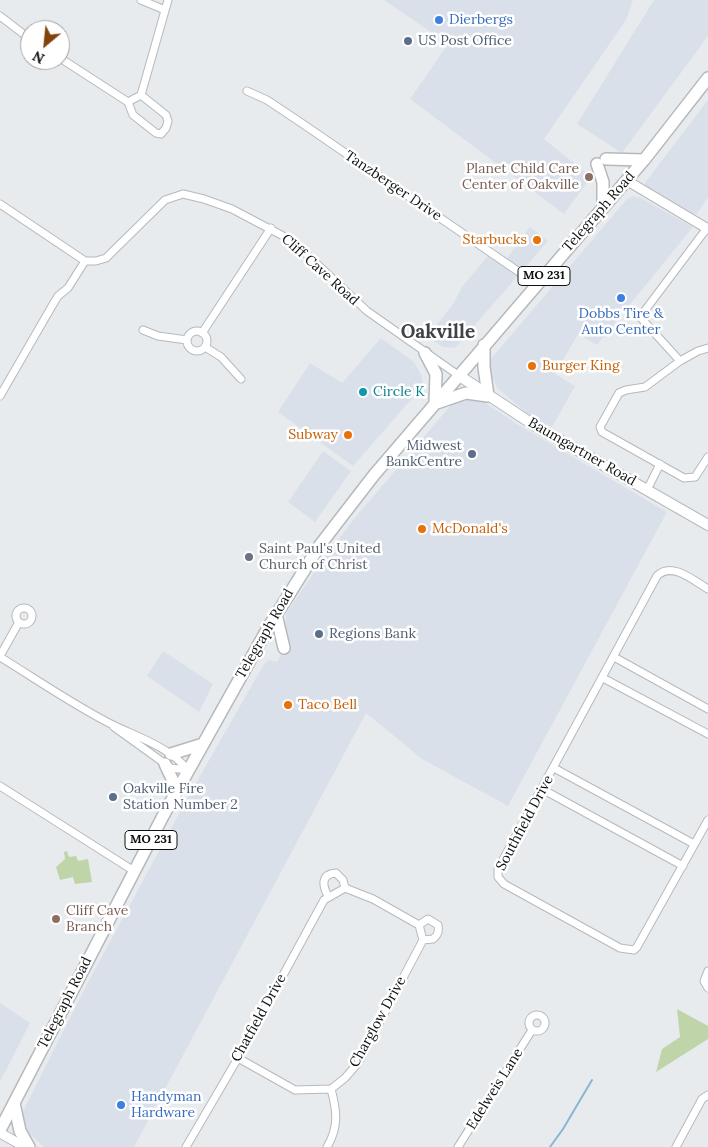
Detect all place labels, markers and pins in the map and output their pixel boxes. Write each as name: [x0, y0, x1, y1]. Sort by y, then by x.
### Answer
place label: Dierbergs: [449, 12, 513, 28]
marker: Dierbergs: [433, 14, 445, 26]
place label: US Post Office: [418, 33, 512, 49]
marker: US Post Office: [402, 35, 414, 47]
place label: Planet Child Care Center of Oakville: [462, 161, 579, 193]
marker: Planet Child Care Center of Oakville: [583, 171, 595, 183]
place label: Starbucks: [463, 232, 527, 248]
marker: Starbucks: [531, 234, 543, 246]
marker: Dobbs Tire & Auto Center: [615, 292, 627, 304]
place label: Dobbs Tire & Auto Center: [579, 306, 663, 338]
place label: Burger King: [542, 358, 620, 374]
marker: Burger King: [526, 360, 538, 372]
place label: Circle K: [373, 384, 425, 400]
marker: Circle K: [357, 386, 369, 398]
place label: Subway: [288, 427, 338, 443]
marker: Subway: [342, 429, 354, 441]
place label: Midwest BankCentre: [386, 438, 462, 471]
marker: Midwest BankCentre: [466, 448, 478, 460]
place label: McDonald's: [432, 521, 508, 537]
marker: McDonald's: [416, 523, 428, 535]
place label: Saint Paul's United Church of Christ: [259, 541, 381, 574]
marker: Saint Paul's United Church of Christ: [243, 551, 255, 563]
place label: Regions Bank: [329, 626, 416, 642]
marker: Regions Bank: [313, 628, 325, 640]
place label: Taco Bell: [298, 697, 357, 713]
marker: Taco Bell: [282, 699, 294, 711]
place label: Oakville Fire Station Number 2: [123, 781, 238, 814]
marker: Oakville Fire Station Number 2: [107, 791, 119, 803]
place label: Cliff Cave Branch: [66, 903, 128, 936]
marker: Cliff Cave Branch: [50, 913, 62, 925]
place label: Handyman Hardware: [131, 1089, 201, 1122]
marker: Handyman Hardware: [115, 1099, 127, 1111]

